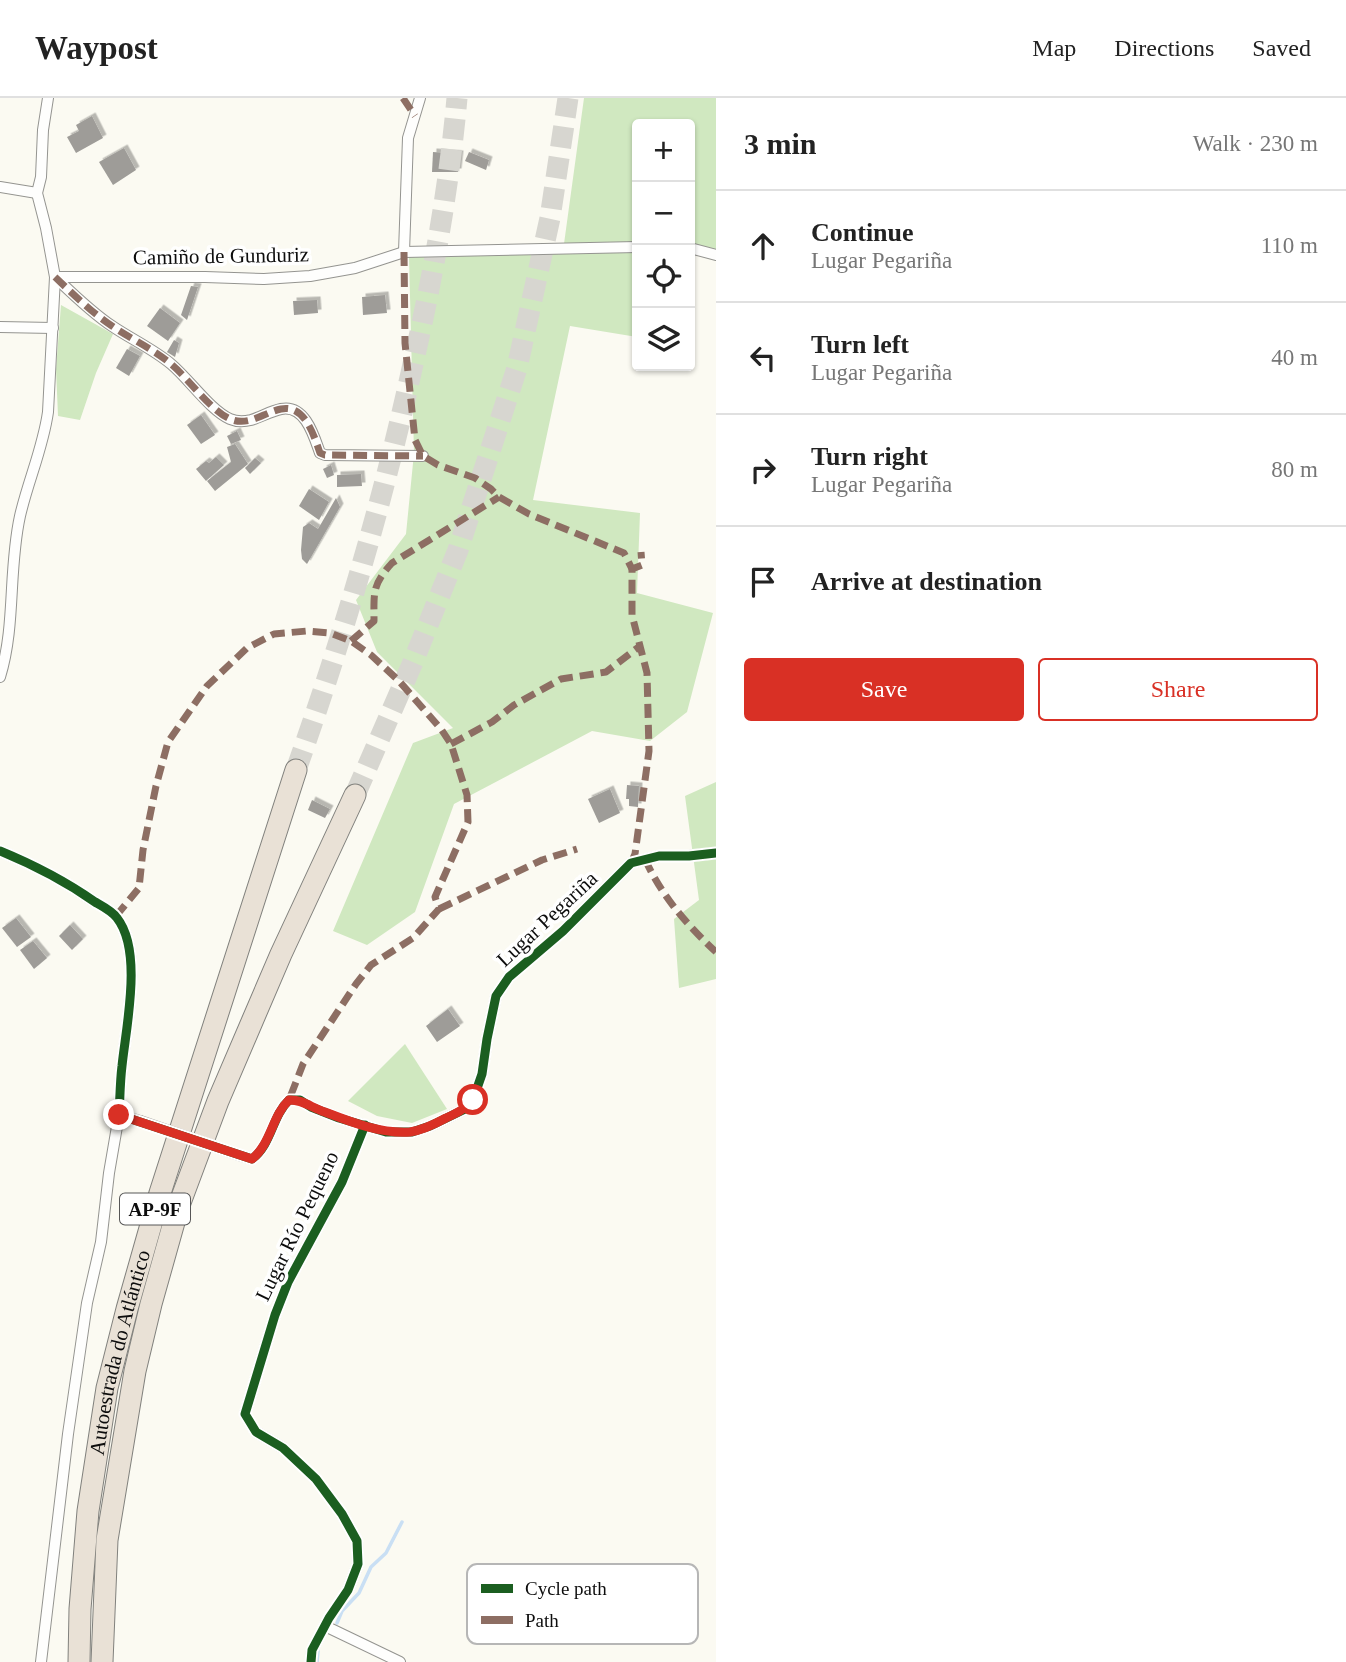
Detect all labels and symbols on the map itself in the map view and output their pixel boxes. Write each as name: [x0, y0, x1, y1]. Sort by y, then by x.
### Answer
street label: Camiño de Gunduriz: [133, 242, 309, 270]
street label: Lugar Pegariña: [492, 866, 603, 972]
route start: [457, 1084, 488, 1115]
route end: [103, 1099, 134, 1130]
street label: Lugar Río Pequeno: [250, 1147, 344, 1305]
road number: AP-9F: [120, 1194, 190, 1224]
street label: Autoestrada do Atlántico: [85, 1247, 155, 1457]
legend: [467, 1564, 698, 1644]
text: Cycle path: [525, 1578, 607, 1599]
text: Path: [525, 1610, 559, 1631]

